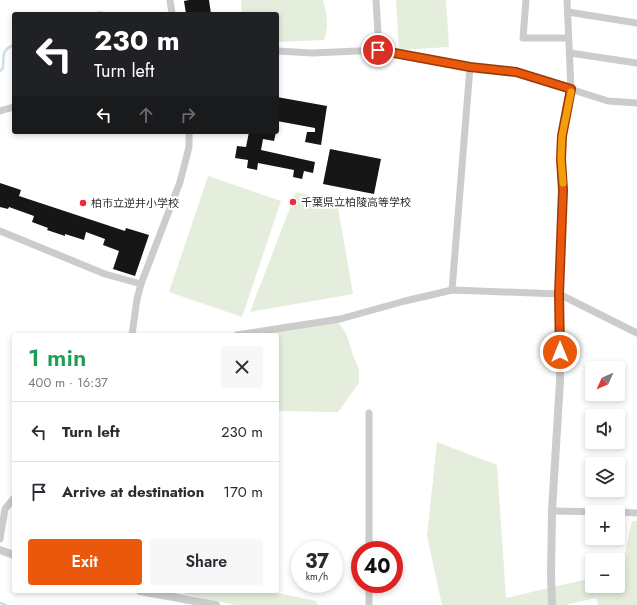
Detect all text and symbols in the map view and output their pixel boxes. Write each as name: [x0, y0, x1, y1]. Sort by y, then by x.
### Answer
text: 230 m: [94, 20, 180, 61]
icon: left: [28, 28, 80, 80]
pin: [361, 33, 395, 67]
icon: arrive: [367, 39, 389, 61]
text: Turn left: [94, 58, 154, 84]
icon: left: [93, 104, 115, 126]
icon: ahead: [135, 104, 157, 126]
icon: right: [177, 104, 199, 126]
place label: 千葉県立柏陵高等学校: [301, 194, 411, 210]
place label: 柏市立逆井小学校: [91, 195, 179, 211]
marker: 千葉県立柏陵高等学校: [288, 197, 298, 207]
marker: 柏市立逆井小学校: [78, 198, 88, 208]
position arrow: [539, 331, 581, 373]
text: 1 min: [28, 340, 86, 375]
button: close: [221, 346, 263, 388]
north arrow: [585, 361, 625, 401]
map controls: [585, 361, 625, 593]
text: 400 m · 16:37: [28, 373, 108, 392]
button: sound: [585, 409, 625, 449]
icon: left: [28, 421, 50, 443]
text: Turn left: [62, 421, 120, 443]
text: 230 m: [221, 421, 263, 443]
button: layers: [585, 457, 625, 497]
icon: arrive: [28, 481, 50, 503]
text: Arrive at destination: [62, 481, 204, 503]
text: 170 m: [223, 481, 263, 503]
button: +: [585, 505, 625, 545]
button: Exit: [28, 539, 142, 585]
button: Share: [150, 539, 263, 585]
speed limit sign: 40: [351, 541, 403, 593]
text: 37: [305, 547, 329, 576]
button: −: [585, 553, 625, 593]
text: km/h: [306, 569, 328, 584]

